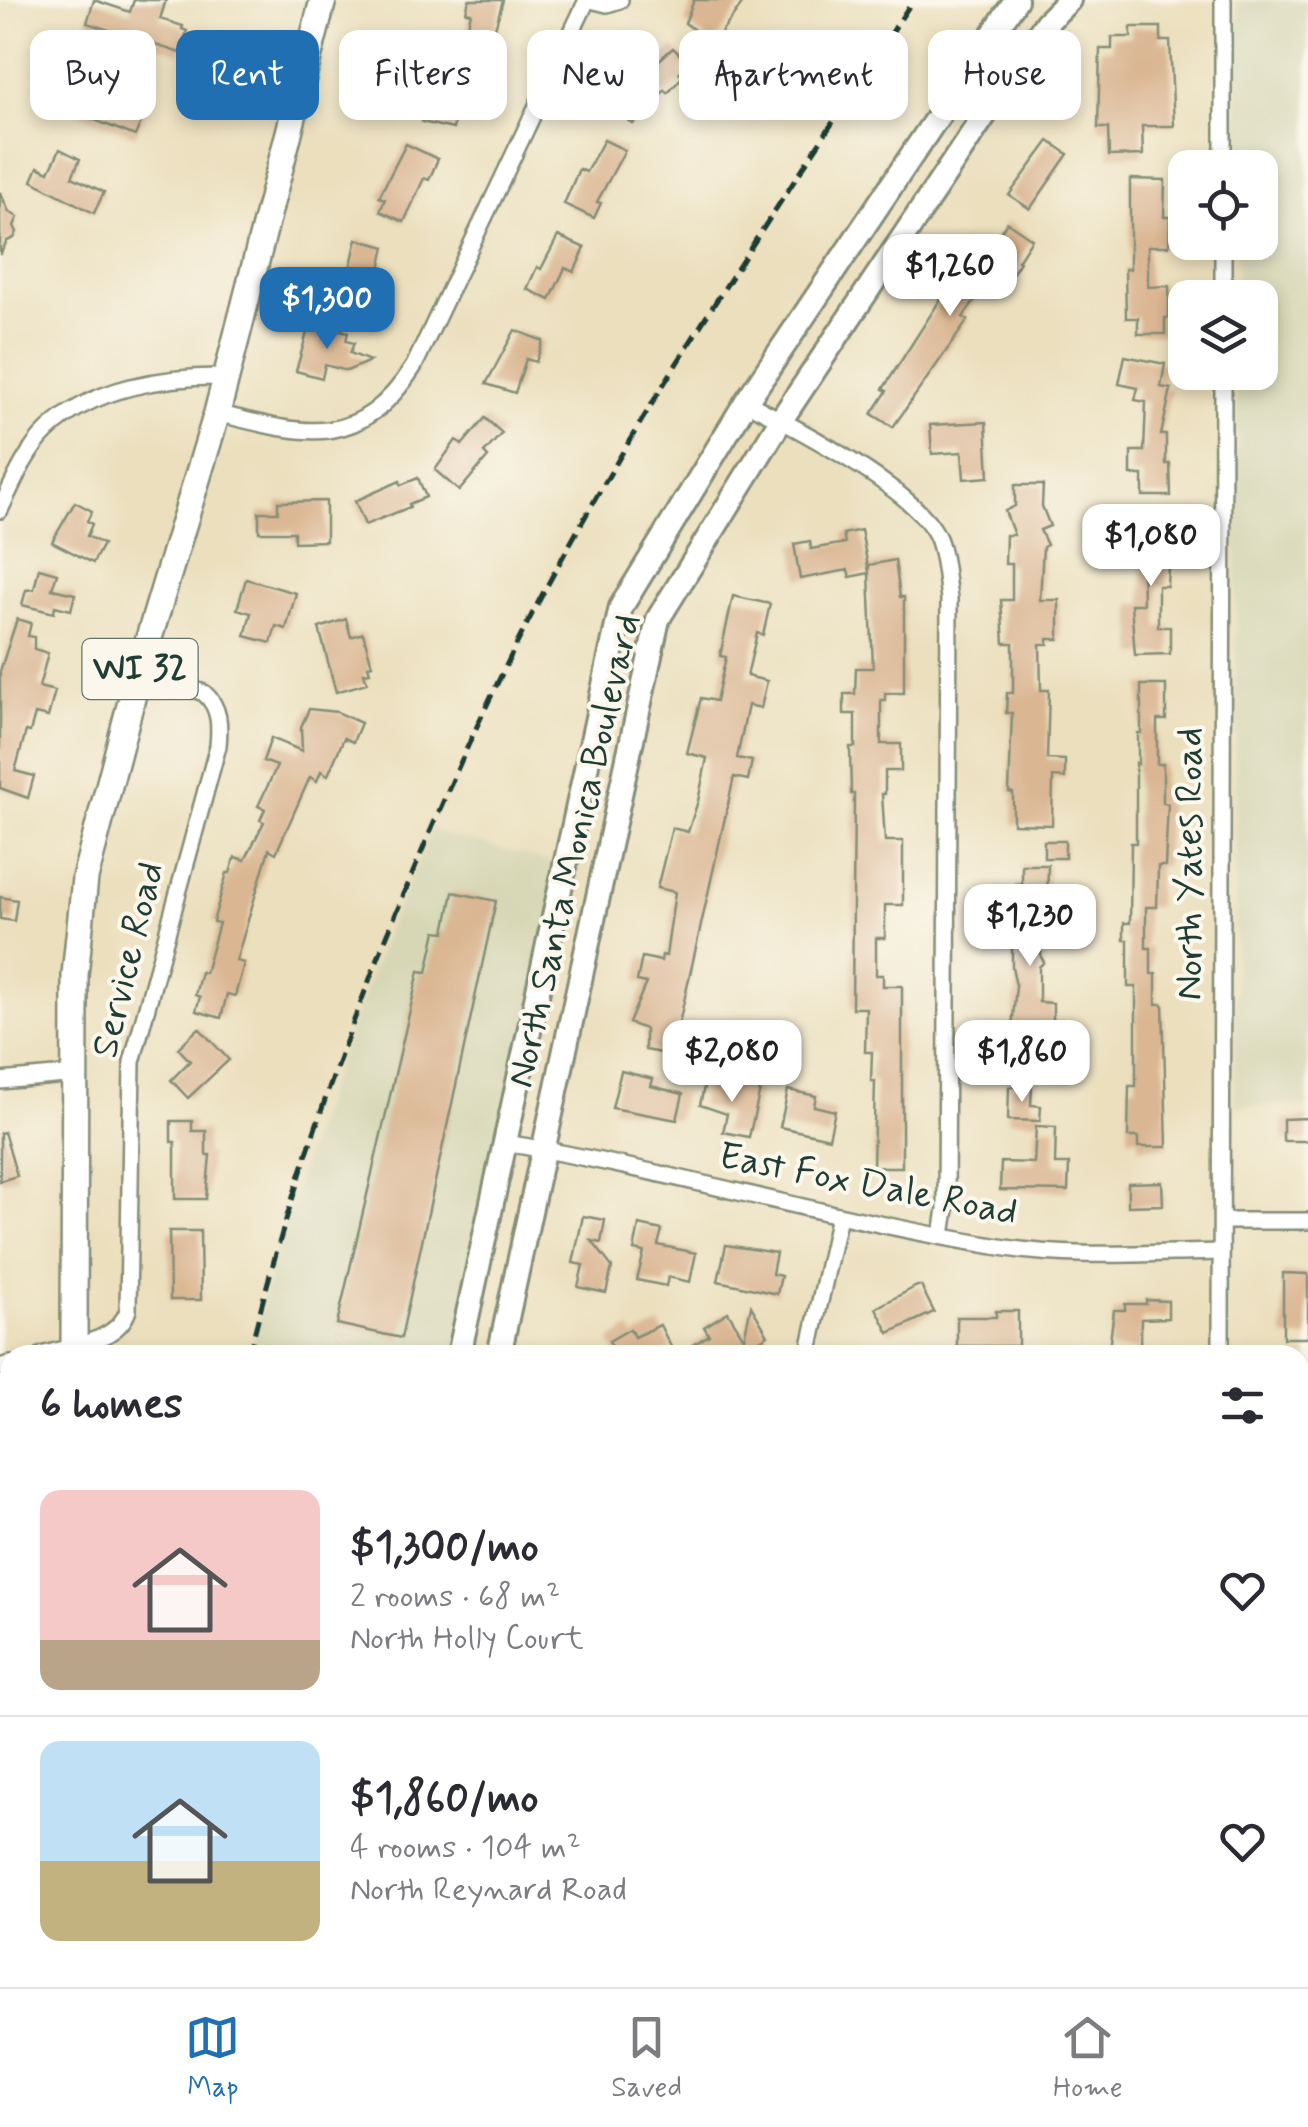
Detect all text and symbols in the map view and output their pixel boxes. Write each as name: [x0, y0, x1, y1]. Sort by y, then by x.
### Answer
chip: Buy: [30, 30, 156, 120]
chip: Rent: [176, 30, 319, 120]
chip: Filters: [339, 30, 507, 120]
chip: New: [527, 30, 659, 120]
chip: Apartment: [679, 30, 908, 120]
chip: House: [928, 30, 1081, 120]
map controls: [1168, 150, 1278, 390]
button: locate: [1168, 150, 1278, 260]
pin: $1,260: [869, 234, 1031, 319]
text: $1,260: [905, 245, 995, 287]
pin: $1,300: [246, 267, 408, 352]
text: $1,300: [282, 278, 372, 320]
button: layers: [1168, 280, 1278, 390]
pin: $1,080: [1070, 504, 1232, 589]
text: $1,080: [1104, 515, 1198, 557]
street label: North Santa Monica Boulevard: [497, 610, 653, 1092]
road number: WI 32: [82, 639, 198, 699]
street label: North Yates Road: [1166, 727, 1215, 1001]
street label: Service Road: [81, 857, 177, 1063]
pin: $1,230: [949, 884, 1111, 969]
text: $1,230: [986, 895, 1074, 937]
pin: $2,080: [651, 1020, 813, 1105]
pin: $1,860: [941, 1020, 1103, 1105]
text: $2,080: [685, 1031, 779, 1073]
text: $1,860: [977, 1031, 1067, 1073]
street label: East Fox Dale Road: [715, 1132, 1021, 1238]
text: 6 homes: [40, 1378, 183, 1433]
icon: filters: [1215, 1378, 1270, 1433]
text: $1,300/mo: [350, 1521, 539, 1576]
icon: home: [120, 1530, 240, 1650]
icon: heart: [1215, 1563, 1270, 1618]
text: 2 rooms · 68 m²: [350, 1576, 560, 1618]
text: North Holly Court: [350, 1618, 584, 1660]
text: $1,860/mo: [350, 1772, 539, 1827]
icon: home: [120, 1781, 240, 1901]
icon: heart: [1215, 1814, 1270, 1869]
text: 4 rooms · 104 m²: [350, 1827, 581, 1869]
text: North Reynard Road: [350, 1869, 627, 1911]
tab: Map: [185, 2010, 240, 2107]
tab: Saved: [611, 2010, 682, 2107]
tab: Home: [1053, 2010, 1123, 2107]

